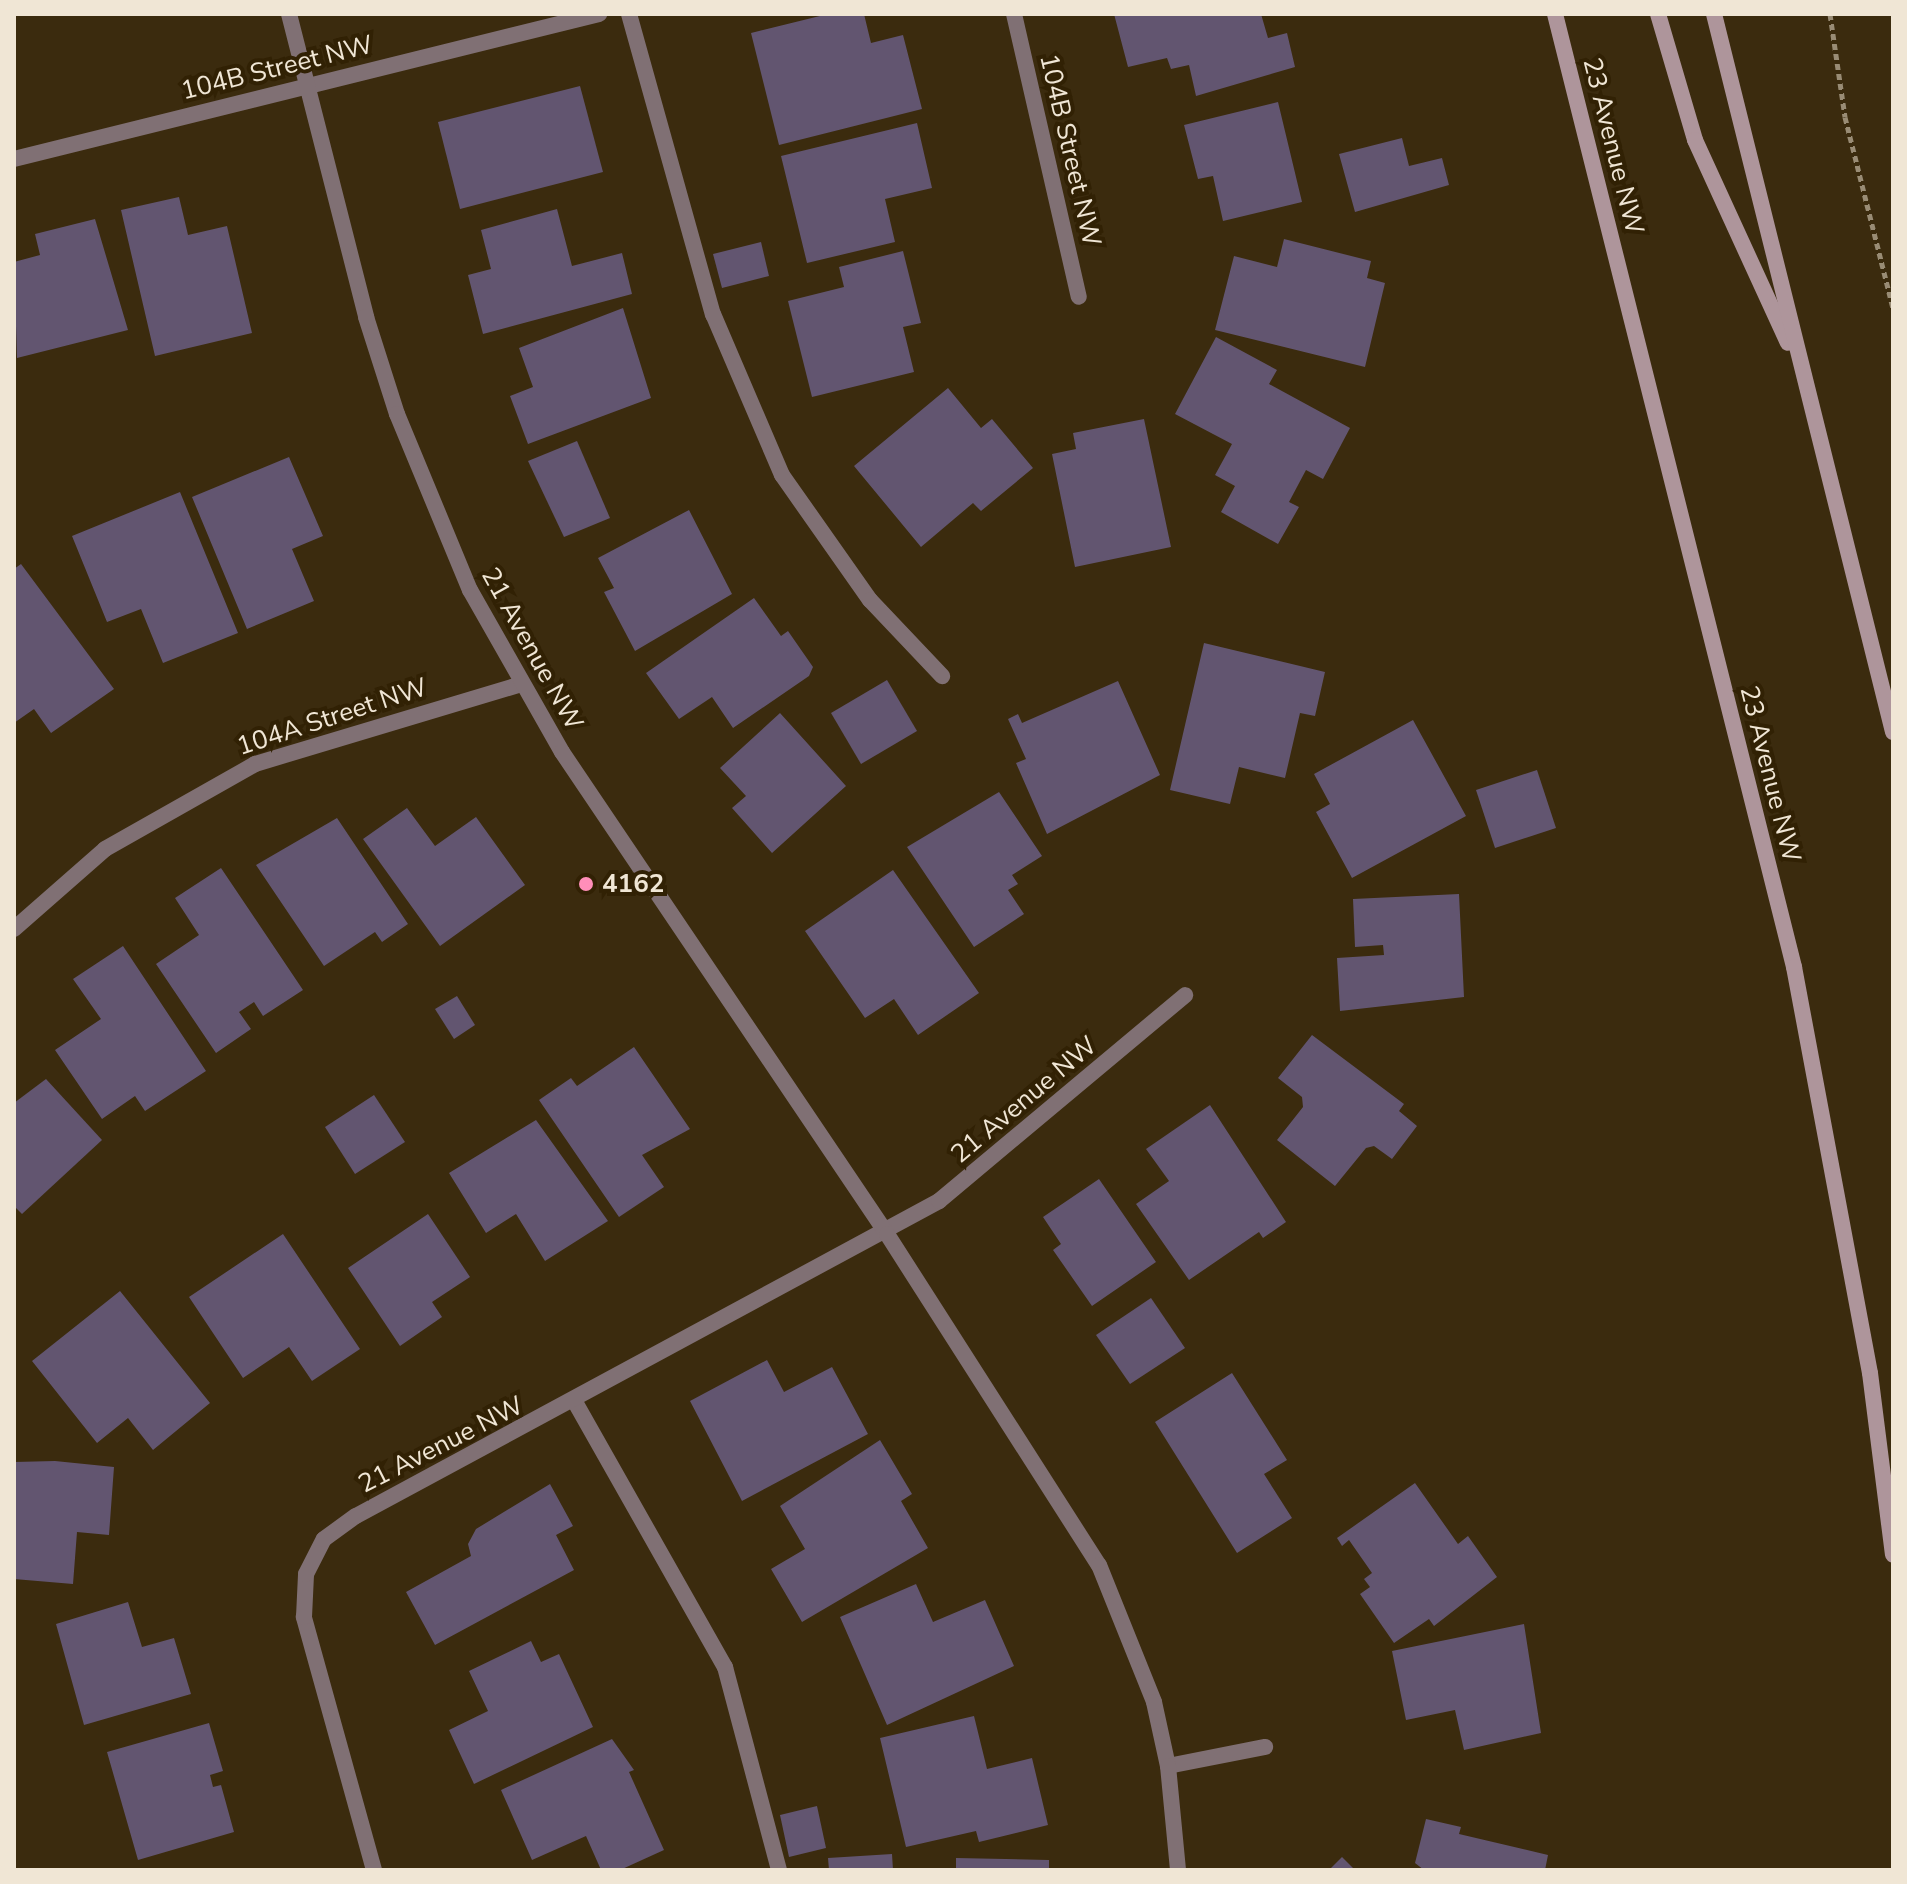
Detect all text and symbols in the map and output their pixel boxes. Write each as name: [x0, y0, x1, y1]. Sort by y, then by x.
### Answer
street label: 104B Street NW: [178, 29, 376, 107]
street label: 104B Street NW: [1033, 51, 1107, 249]
street label: 23 Avenue NW: [1576, 54, 1650, 238]
street label: 21 Avenue NW: [475, 562, 589, 736]
street label: 104A Street NW: [233, 672, 431, 762]
street label: 23 Avenue NW: [1733, 682, 1807, 866]
place label: 4162: [602, 868, 664, 900]
marker: 4162: [577, 875, 595, 893]
street label: 21 Avenue NW: [945, 1030, 1103, 1170]
street label: 21 Avenue NW: [353, 1390, 529, 1500]

